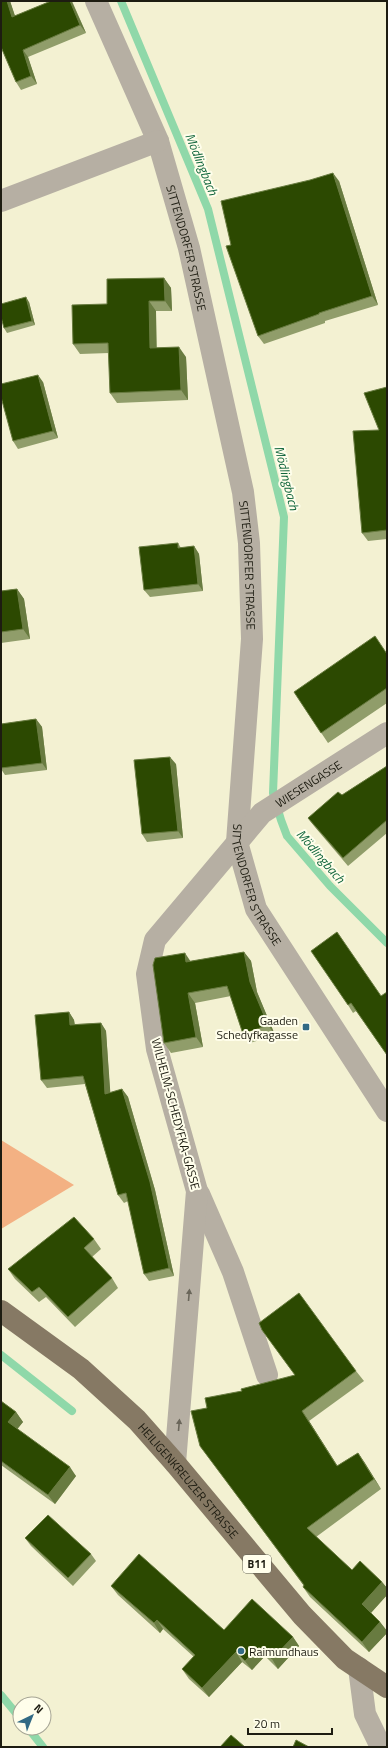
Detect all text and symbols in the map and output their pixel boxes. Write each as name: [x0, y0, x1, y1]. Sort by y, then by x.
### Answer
water label: Mödlingbach: [180, 130, 224, 199]
street label: SITTENDORFER STRASSE: [162, 183, 212, 313]
water label: Mödlingbach: [269, 444, 305, 513]
street label: SITTENDORFER STRASSE: [235, 499, 261, 631]
street label: WIESENGASSE: [271, 755, 346, 812]
street label: SITTENDORFER STRASSE: [227, 823, 287, 950]
water label: Mödlingbach: [292, 825, 350, 888]
place label: Gaaden Schedyfkagasse: [217, 1011, 298, 1044]
marker: Gaaden Schedyfkagasse: [301, 1022, 311, 1032]
street label: WILHELM-SCHEDYFKA-GASSE: [147, 1036, 205, 1192]
one-way arrow: [186, 1289, 192, 1301]
street label: HEILIGENKREUZER STRASSE: [134, 1418, 244, 1543]
one-way arrow: [175, 1419, 182, 1431]
road number: B11: [243, 1555, 271, 1573]
place label: Raimundhaus: [249, 1642, 319, 1661]
marker: Raimundhaus: [236, 1646, 246, 1656]
north arrow: [12, 1696, 52, 1736]
text: N: [31, 1700, 47, 1717]
scale bar: [248, 1710, 332, 1736]
text: 20 m: [254, 1714, 280, 1733]

